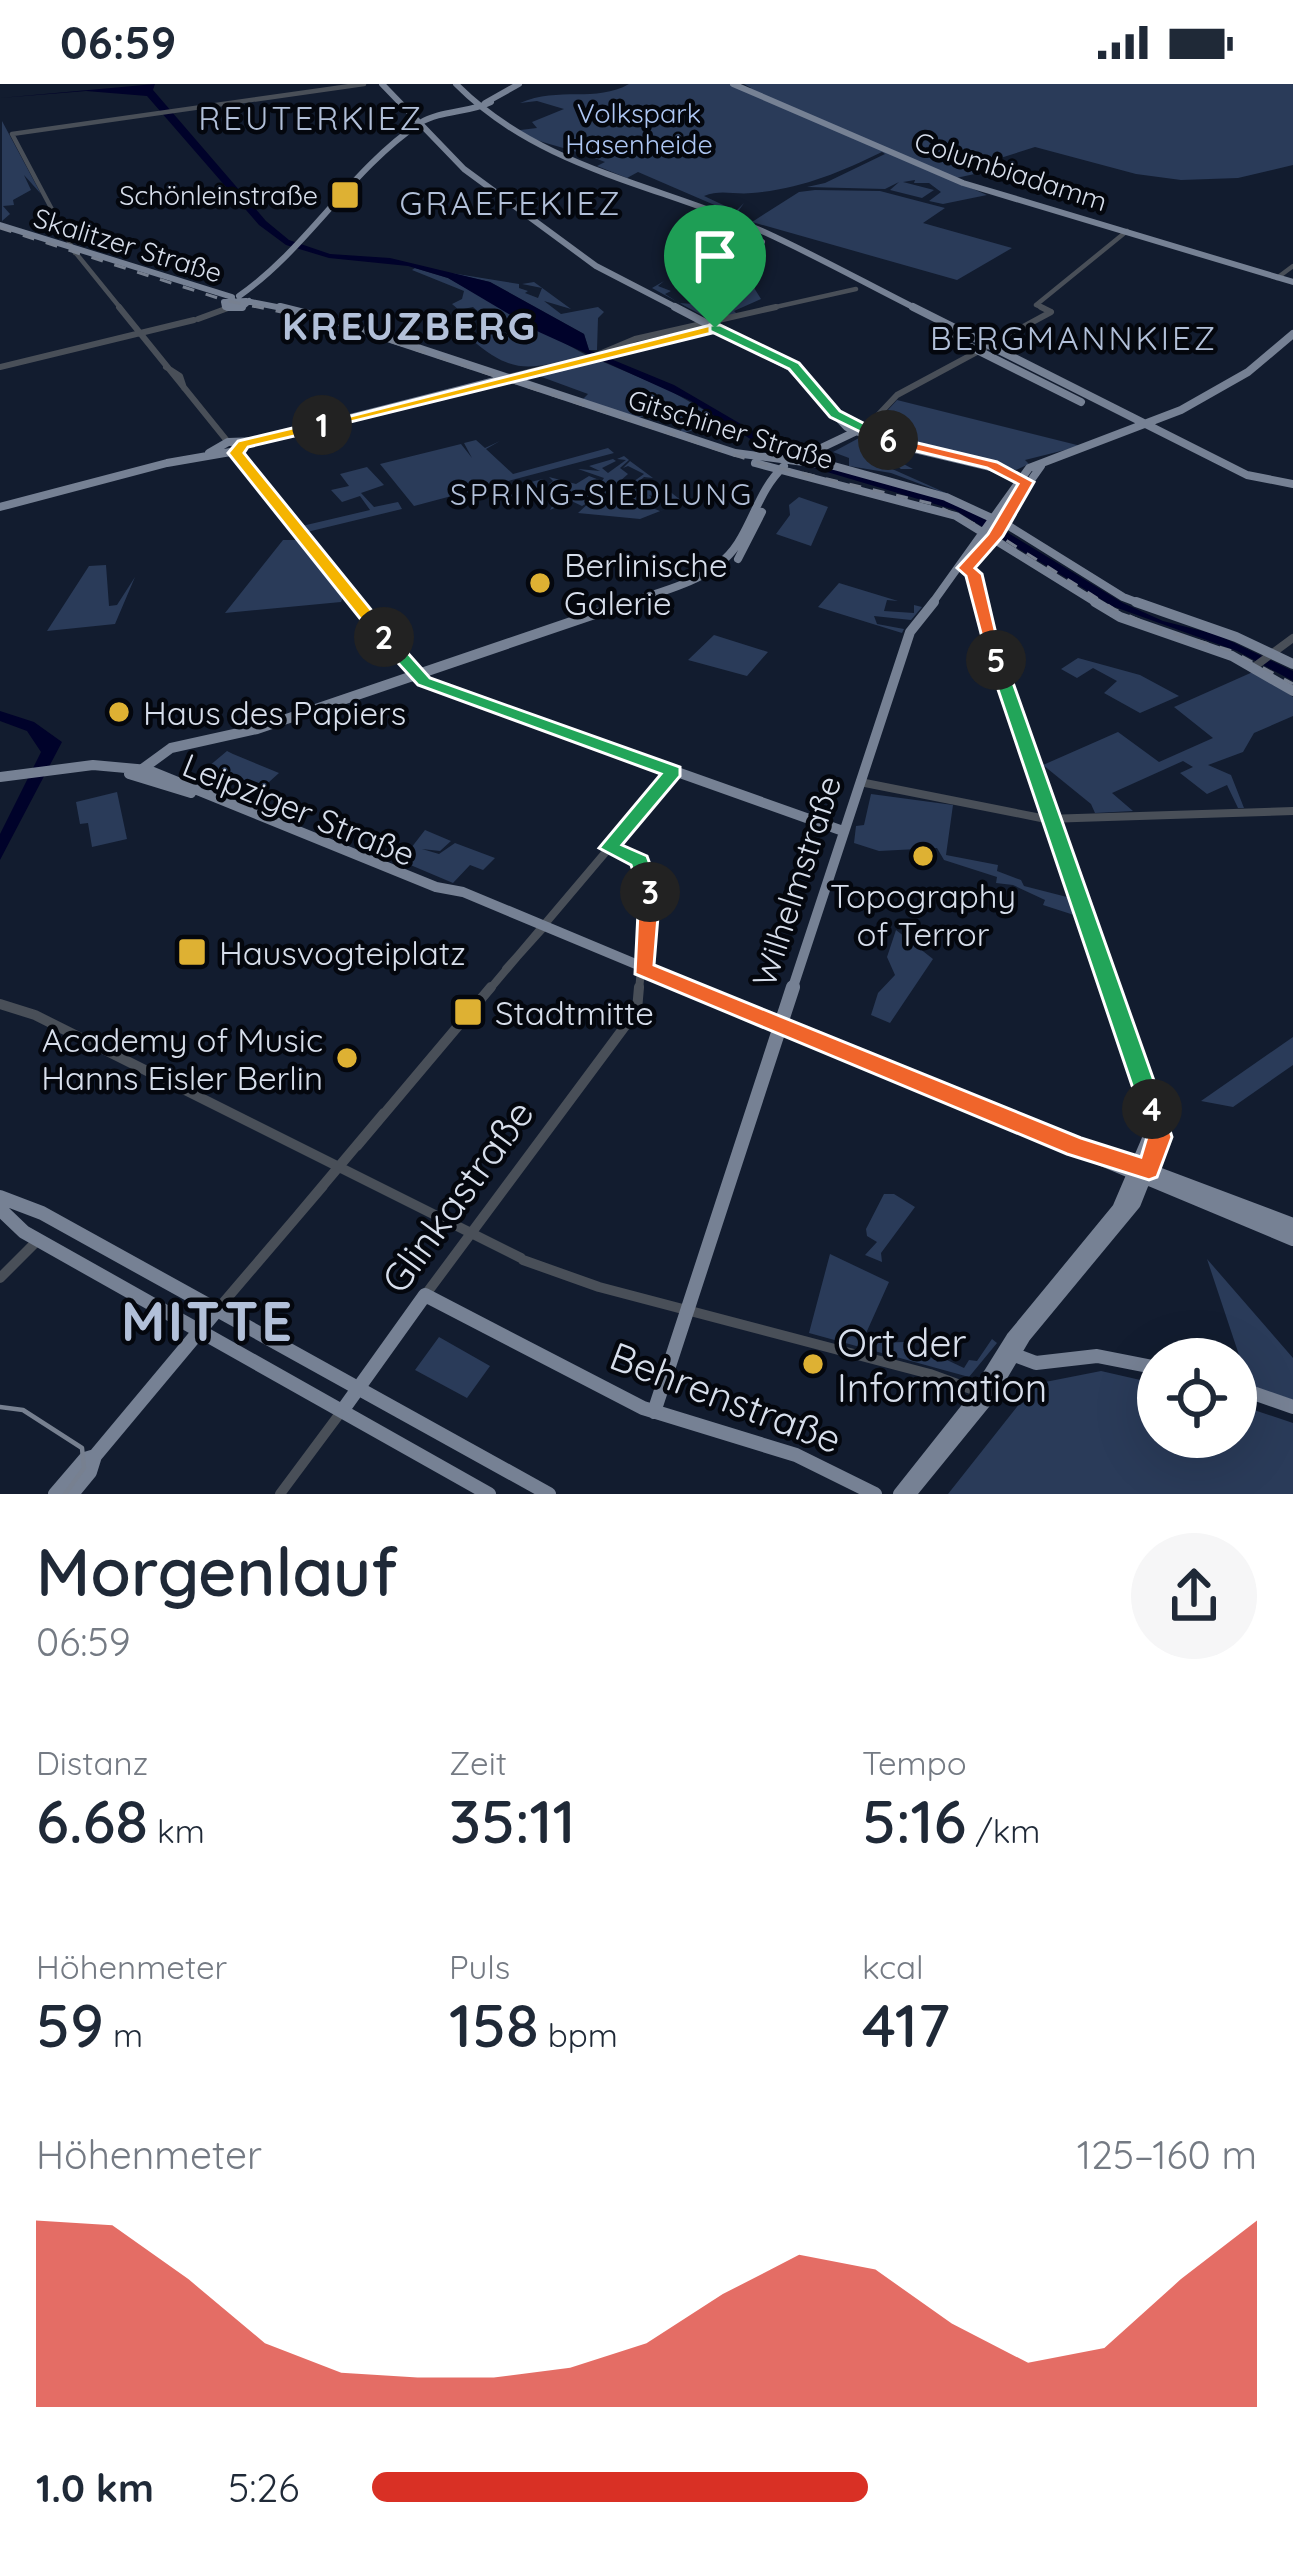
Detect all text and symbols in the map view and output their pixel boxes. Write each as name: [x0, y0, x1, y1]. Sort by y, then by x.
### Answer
text: 06:59: [60, 14, 176, 70]
park label: Volkspark Hasenheide: [565, 96, 713, 161]
district label: REUTERKIEZ: [198, 97, 424, 138]
street label: Columbiadamm: [910, 124, 1112, 218]
place label: Schönleinstraße: [119, 178, 318, 212]
marker: Schönleinstraße: [329, 179, 361, 211]
district label: GRAEFEKIEZ: [399, 182, 623, 223]
street label: Skalitzer Straße: [30, 200, 226, 290]
pin: [664, 205, 766, 328]
icon: arrive: [682, 223, 748, 289]
district label: KREUZBERG: [282, 301, 538, 350]
district label: BERGMANNKIEZ: [930, 317, 1218, 358]
street label: Gitschiner Straße: [624, 382, 838, 476]
pin: 1: [292, 395, 352, 455]
text: 1: [316, 404, 328, 445]
pin: 6: [858, 410, 918, 470]
text: 6: [879, 419, 897, 460]
district label: SPRING-SIEDLUNG: [450, 475, 754, 513]
place label: Berlinische Galerie: [564, 544, 728, 623]
marker: Berlinische Galerie: [527, 570, 553, 596]
pin: 2: [354, 607, 414, 667]
text: 2: [375, 616, 393, 657]
pin: 5: [966, 630, 1026, 690]
text: 5: [986, 639, 1006, 680]
place label: Haus des Papiers: [143, 692, 406, 733]
marker: Haus des Papiers: [106, 699, 132, 725]
street label: Leipziger Straße: [177, 744, 421, 874]
street label: Wilhelmstraße: [743, 770, 849, 992]
marker: Topography of Terror: [910, 843, 936, 869]
pin: 3: [620, 862, 680, 922]
text: 3: [641, 871, 659, 912]
place label: Topography of Terror: [830, 875, 1016, 954]
place label: Hausvogteiplatz: [219, 932, 466, 973]
marker: Hausvogteiplatz: [176, 936, 208, 968]
place label: Stadtmitte: [495, 992, 654, 1033]
marker: Stadtmitte: [452, 996, 484, 1028]
place label: Academy of Music Hanns Eisler Berlin: [41, 1019, 323, 1098]
marker: Academy of Music Hanns Eisler Berlin: [334, 1045, 360, 1071]
pin: 4: [1122, 1079, 1182, 1139]
text: 4: [1142, 1088, 1162, 1129]
street label: Glinkastraße: [371, 1090, 543, 1302]
district label: MITTE: [121, 1287, 295, 1355]
place label: Ort der Information: [837, 1318, 1047, 1412]
street label: Behrenstraße: [603, 1330, 849, 1464]
map controls: [1137, 1338, 1257, 1458]
button: locate: [1137, 1338, 1257, 1458]
marker: Ort der Information: [800, 1351, 826, 1377]
text: Morgenlauf: [36, 1530, 398, 1613]
button: share: [1131, 1533, 1257, 1659]
text: 06:59: [36, 1617, 131, 1666]
text: Distanz: [36, 1742, 148, 1783]
text: Zeit: [449, 1742, 507, 1783]
text: Tempo: [862, 1742, 967, 1783]
text: 6.68: [36, 1783, 148, 1858]
text: 35:11: [449, 1783, 576, 1858]
text: 5:16: [862, 1783, 966, 1858]
text: km: [148, 1810, 205, 1851]
text: /km: [966, 1810, 1040, 1851]
text: Höhenmeter: [36, 1946, 227, 1987]
text: Puls: [449, 1946, 510, 1987]
text: kcal: [862, 1946, 924, 1987]
text: 59: [36, 1987, 104, 2062]
text: 158: [449, 1987, 539, 2062]
text: 417: [862, 1987, 950, 2062]
text: m: [104, 2014, 143, 2055]
text: bpm: [539, 2014, 618, 2055]
text: Höhenmeter: [36, 2130, 262, 2179]
text: 125–160 m: [1077, 2130, 1257, 2179]
text: 1.0 km: [36, 2463, 154, 2512]
text: 5:26: [228, 2463, 299, 2512]

